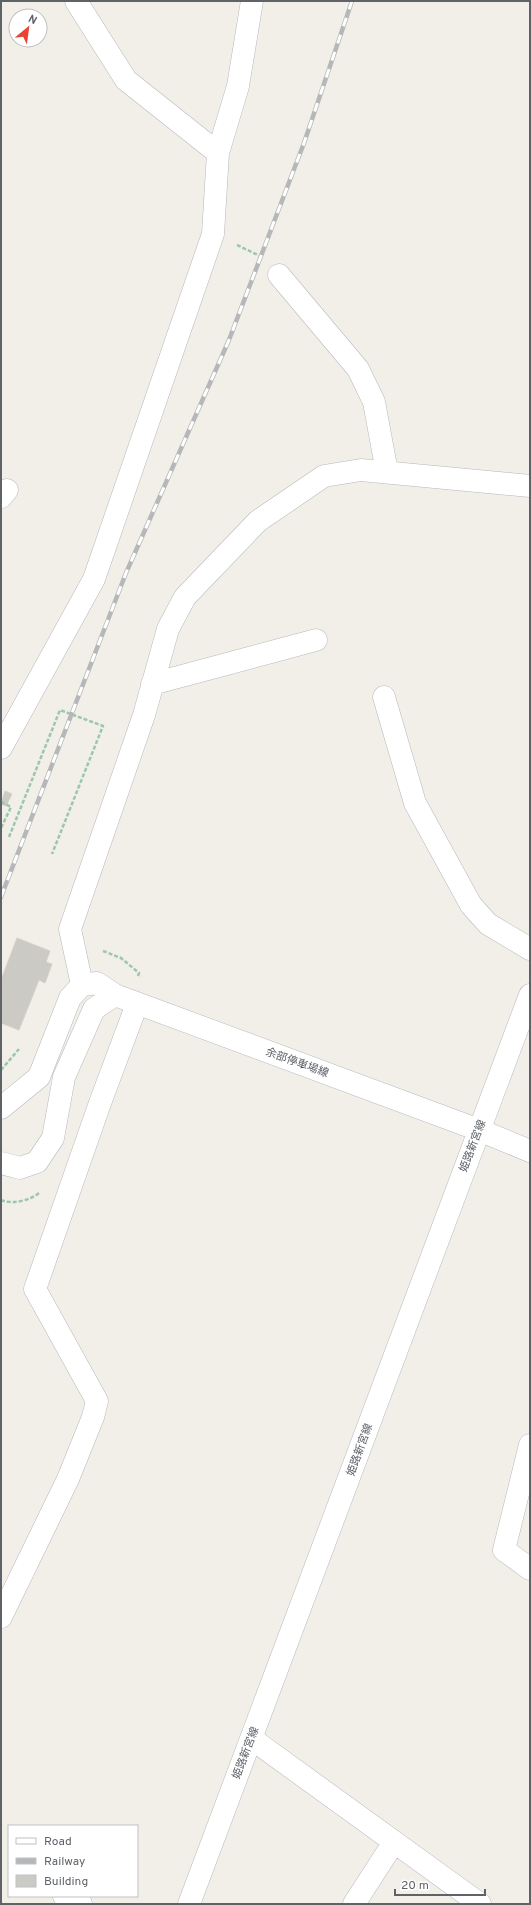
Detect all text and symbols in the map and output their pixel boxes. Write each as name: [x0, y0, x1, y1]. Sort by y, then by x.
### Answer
north arrow: [8, 8, 48, 48]
text: N: [26, 12, 39, 28]
street label: 余部停車場線: [264, 1045, 330, 1081]
street label: 姫路新宮線: [457, 1118, 489, 1174]
street label: 姫路新宮線: [344, 1422, 376, 1478]
street label: 姫路新宮線: [230, 1725, 262, 1781]
legend: [8, 1825, 138, 1897]
text: Road: [44, 1834, 72, 1850]
text: Railway: [44, 1854, 85, 1870]
scale bar: [395, 1871, 485, 1897]
text: Building: [44, 1874, 88, 1890]
text: 20 m: [401, 1878, 429, 1894]

